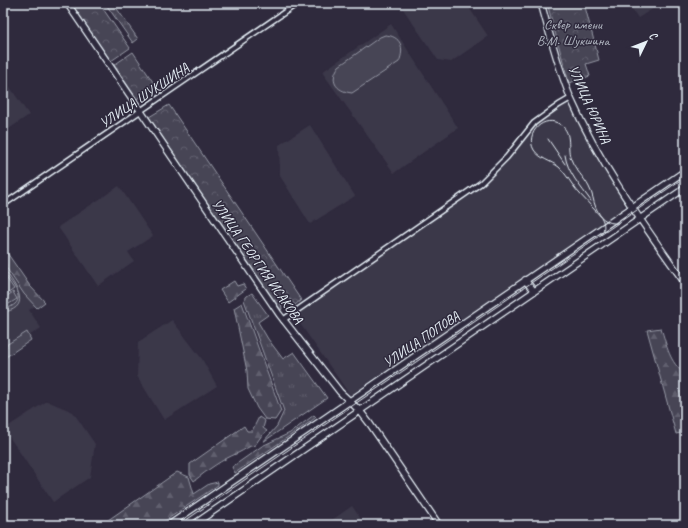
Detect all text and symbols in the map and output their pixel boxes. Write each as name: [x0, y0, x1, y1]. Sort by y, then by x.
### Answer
park label: Сквер имени В.М. Шукшина: [537, 16, 611, 49]
north arrow: [626, 22, 666, 62]
text: С: [646, 28, 661, 43]
street label: УЛИЦА ШУКШИНА: [96, 59, 193, 132]
street label: УЛИЦА ЮРИНА: [565, 62, 615, 147]
street label: УЛИЦА ГЕОРГИЯ ИСАКОВА: [208, 196, 308, 328]
street label: УЛИЦА ПОПОВА: [380, 307, 463, 371]

